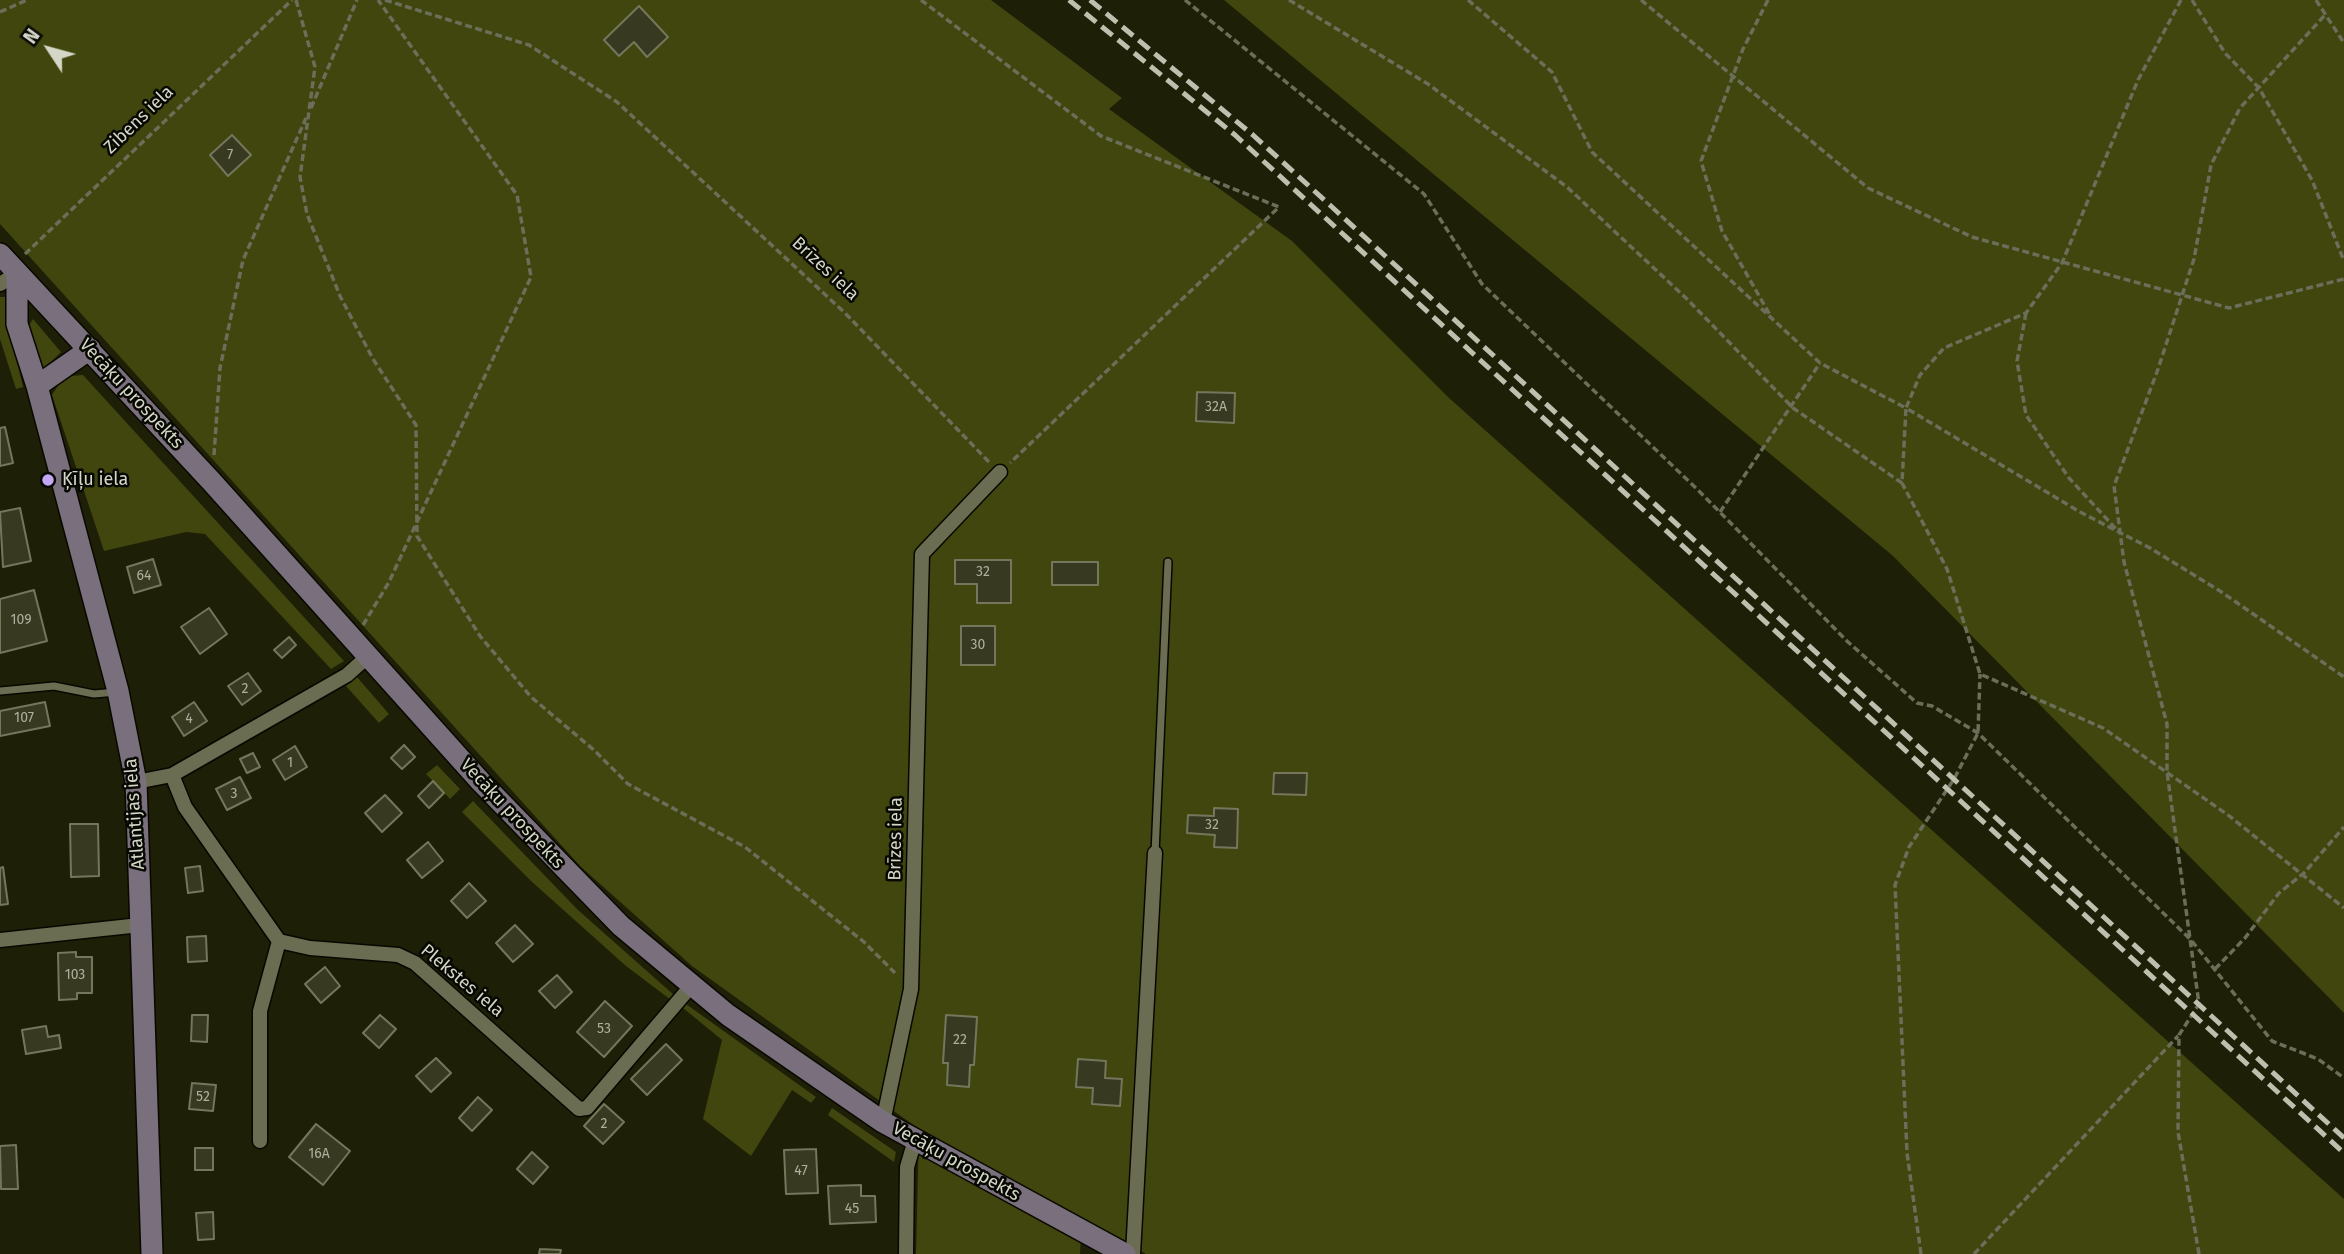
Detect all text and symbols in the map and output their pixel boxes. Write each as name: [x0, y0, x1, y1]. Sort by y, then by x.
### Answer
north arrow: [14, 14, 84, 84]
text: N: [19, 25, 45, 48]
street label: Zibens iela: [100, 81, 178, 159]
house number: 7: [227, 147, 233, 163]
street label: Brīzes iela: [787, 233, 863, 305]
street label: Vecāķu prospekts: [74, 335, 188, 453]
house number: 32A: [1205, 399, 1227, 415]
place label: Ķīļu iela: [62, 469, 128, 491]
marker: Ķīļu iela: [40, 472, 56, 488]
house number: 32: [976, 564, 990, 580]
house number: 64: [137, 568, 151, 584]
house number: 109: [10, 612, 32, 628]
house number: 30: [971, 637, 985, 653]
house number: 2: [242, 681, 248, 697]
house number: 107: [14, 710, 34, 726]
house number: 4: [185, 711, 193, 727]
house number: 1: [287, 755, 293, 771]
street label: Vecāķu prospekts: [455, 755, 569, 873]
street label: Atlantijas iela: [120, 758, 150, 870]
house number: 3: [231, 786, 237, 802]
street label: Brīzes iela: [884, 797, 908, 881]
house number: 32: [1205, 817, 1219, 833]
street label: Plekstes iela: [416, 940, 508, 1022]
house number: 103: [65, 967, 85, 983]
house number: 53: [597, 1021, 611, 1037]
house number: 22: [953, 1032, 967, 1048]
house number: 52: [196, 1089, 210, 1105]
house number: 2: [601, 1116, 607, 1132]
street label: Vecāķu prospekts: [888, 1118, 1024, 1206]
house number: 16A: [308, 1146, 330, 1162]
house number: 47: [794, 1163, 808, 1179]
house number: 45: [845, 1201, 859, 1217]

